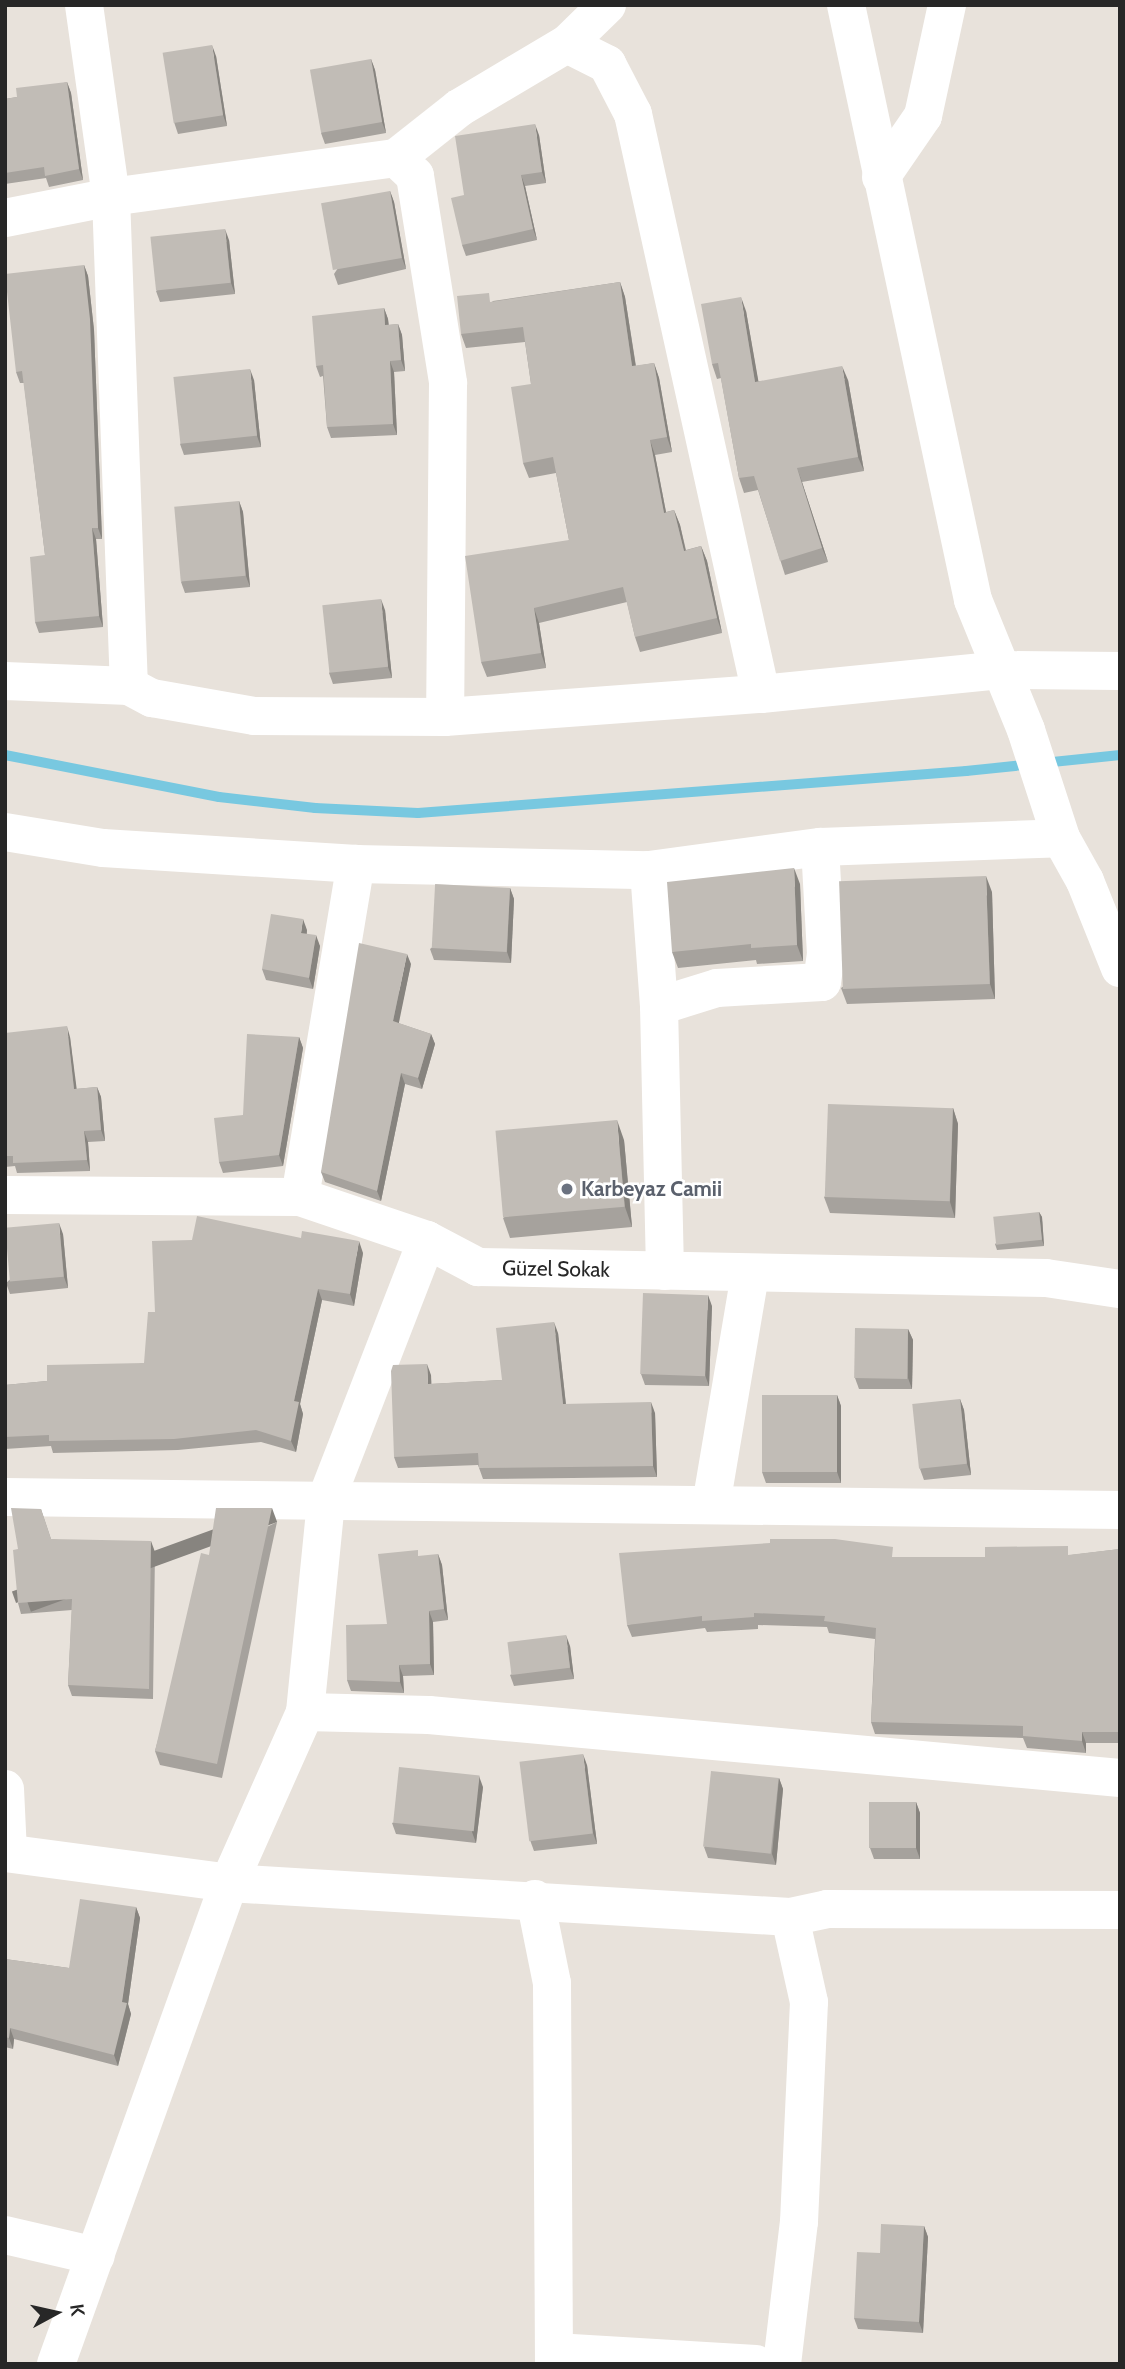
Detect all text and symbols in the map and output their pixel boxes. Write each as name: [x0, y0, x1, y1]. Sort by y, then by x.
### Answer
place label: Karbeyaz Camii: [581, 1176, 722, 1202]
marker: Karbeyaz Camii: [559, 1181, 575, 1197]
street label: Güzel Sokak: [502, 1255, 610, 1283]
north arrow: [21, 2278, 91, 2348]
text: K: [65, 2302, 90, 2318]

